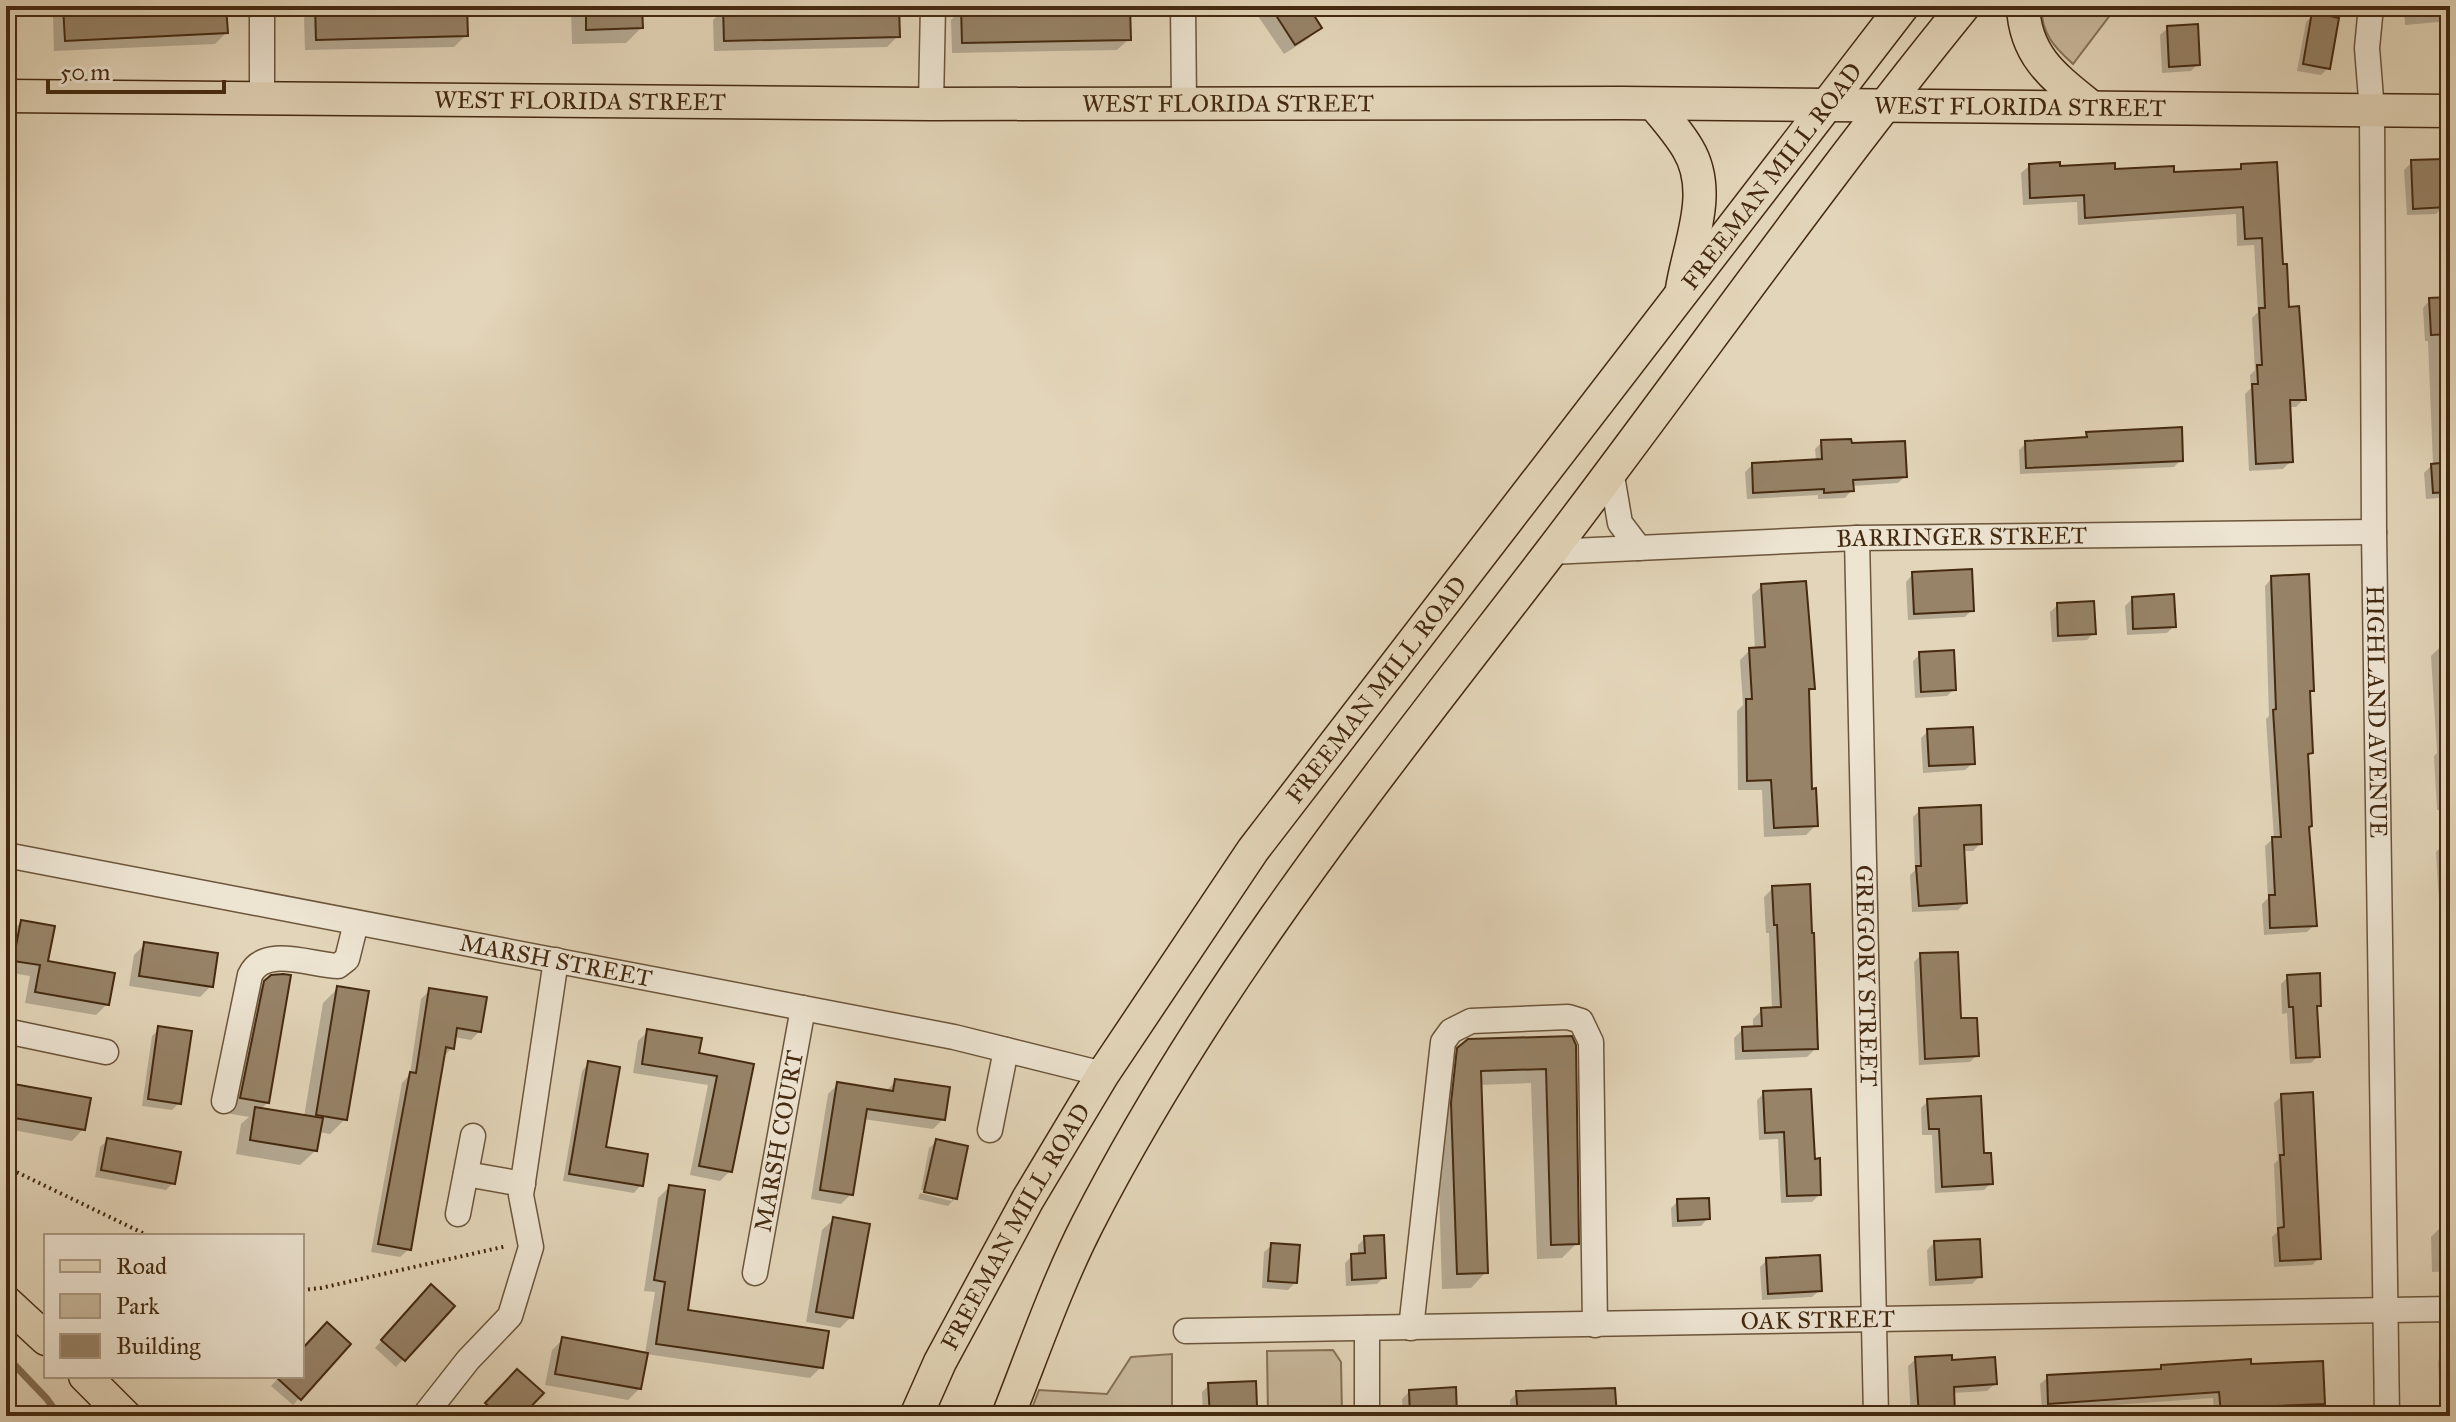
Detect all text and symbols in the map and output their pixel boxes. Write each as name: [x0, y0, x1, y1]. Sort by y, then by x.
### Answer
scale bar: [48, 44, 224, 94]
text: 50 m: [60, 57, 110, 87]
street label: FREEMAN MILL ROAD: [1675, 57, 1869, 296]
street label: WEST FLORIDA STREET: [434, 85, 726, 117]
street label: WEST FLORIDA STREET: [1082, 88, 1374, 119]
street label: WEST FLORIDA STREET: [1874, 90, 2166, 123]
street label: BARRINGER STREET: [1835, 520, 2087, 554]
street label: FREEMAN MILL ROAD: [1280, 570, 1473, 809]
street label: HIGHLAND AVENUE: [2360, 585, 2393, 838]
street label: GREGORY STREET: [1849, 865, 1884, 1087]
street label: MARSH STREET: [457, 927, 655, 994]
street label: MARSH COURT: [748, 1048, 810, 1234]
street label: FREEMAN MILL ROAD: [934, 1098, 1097, 1355]
legend: [44, 1234, 304, 1378]
text: Road: [116, 1251, 167, 1281]
text: Park: [116, 1291, 160, 1321]
street label: OAK STREET: [1740, 1304, 1895, 1336]
text: Building: [116, 1331, 201, 1361]

